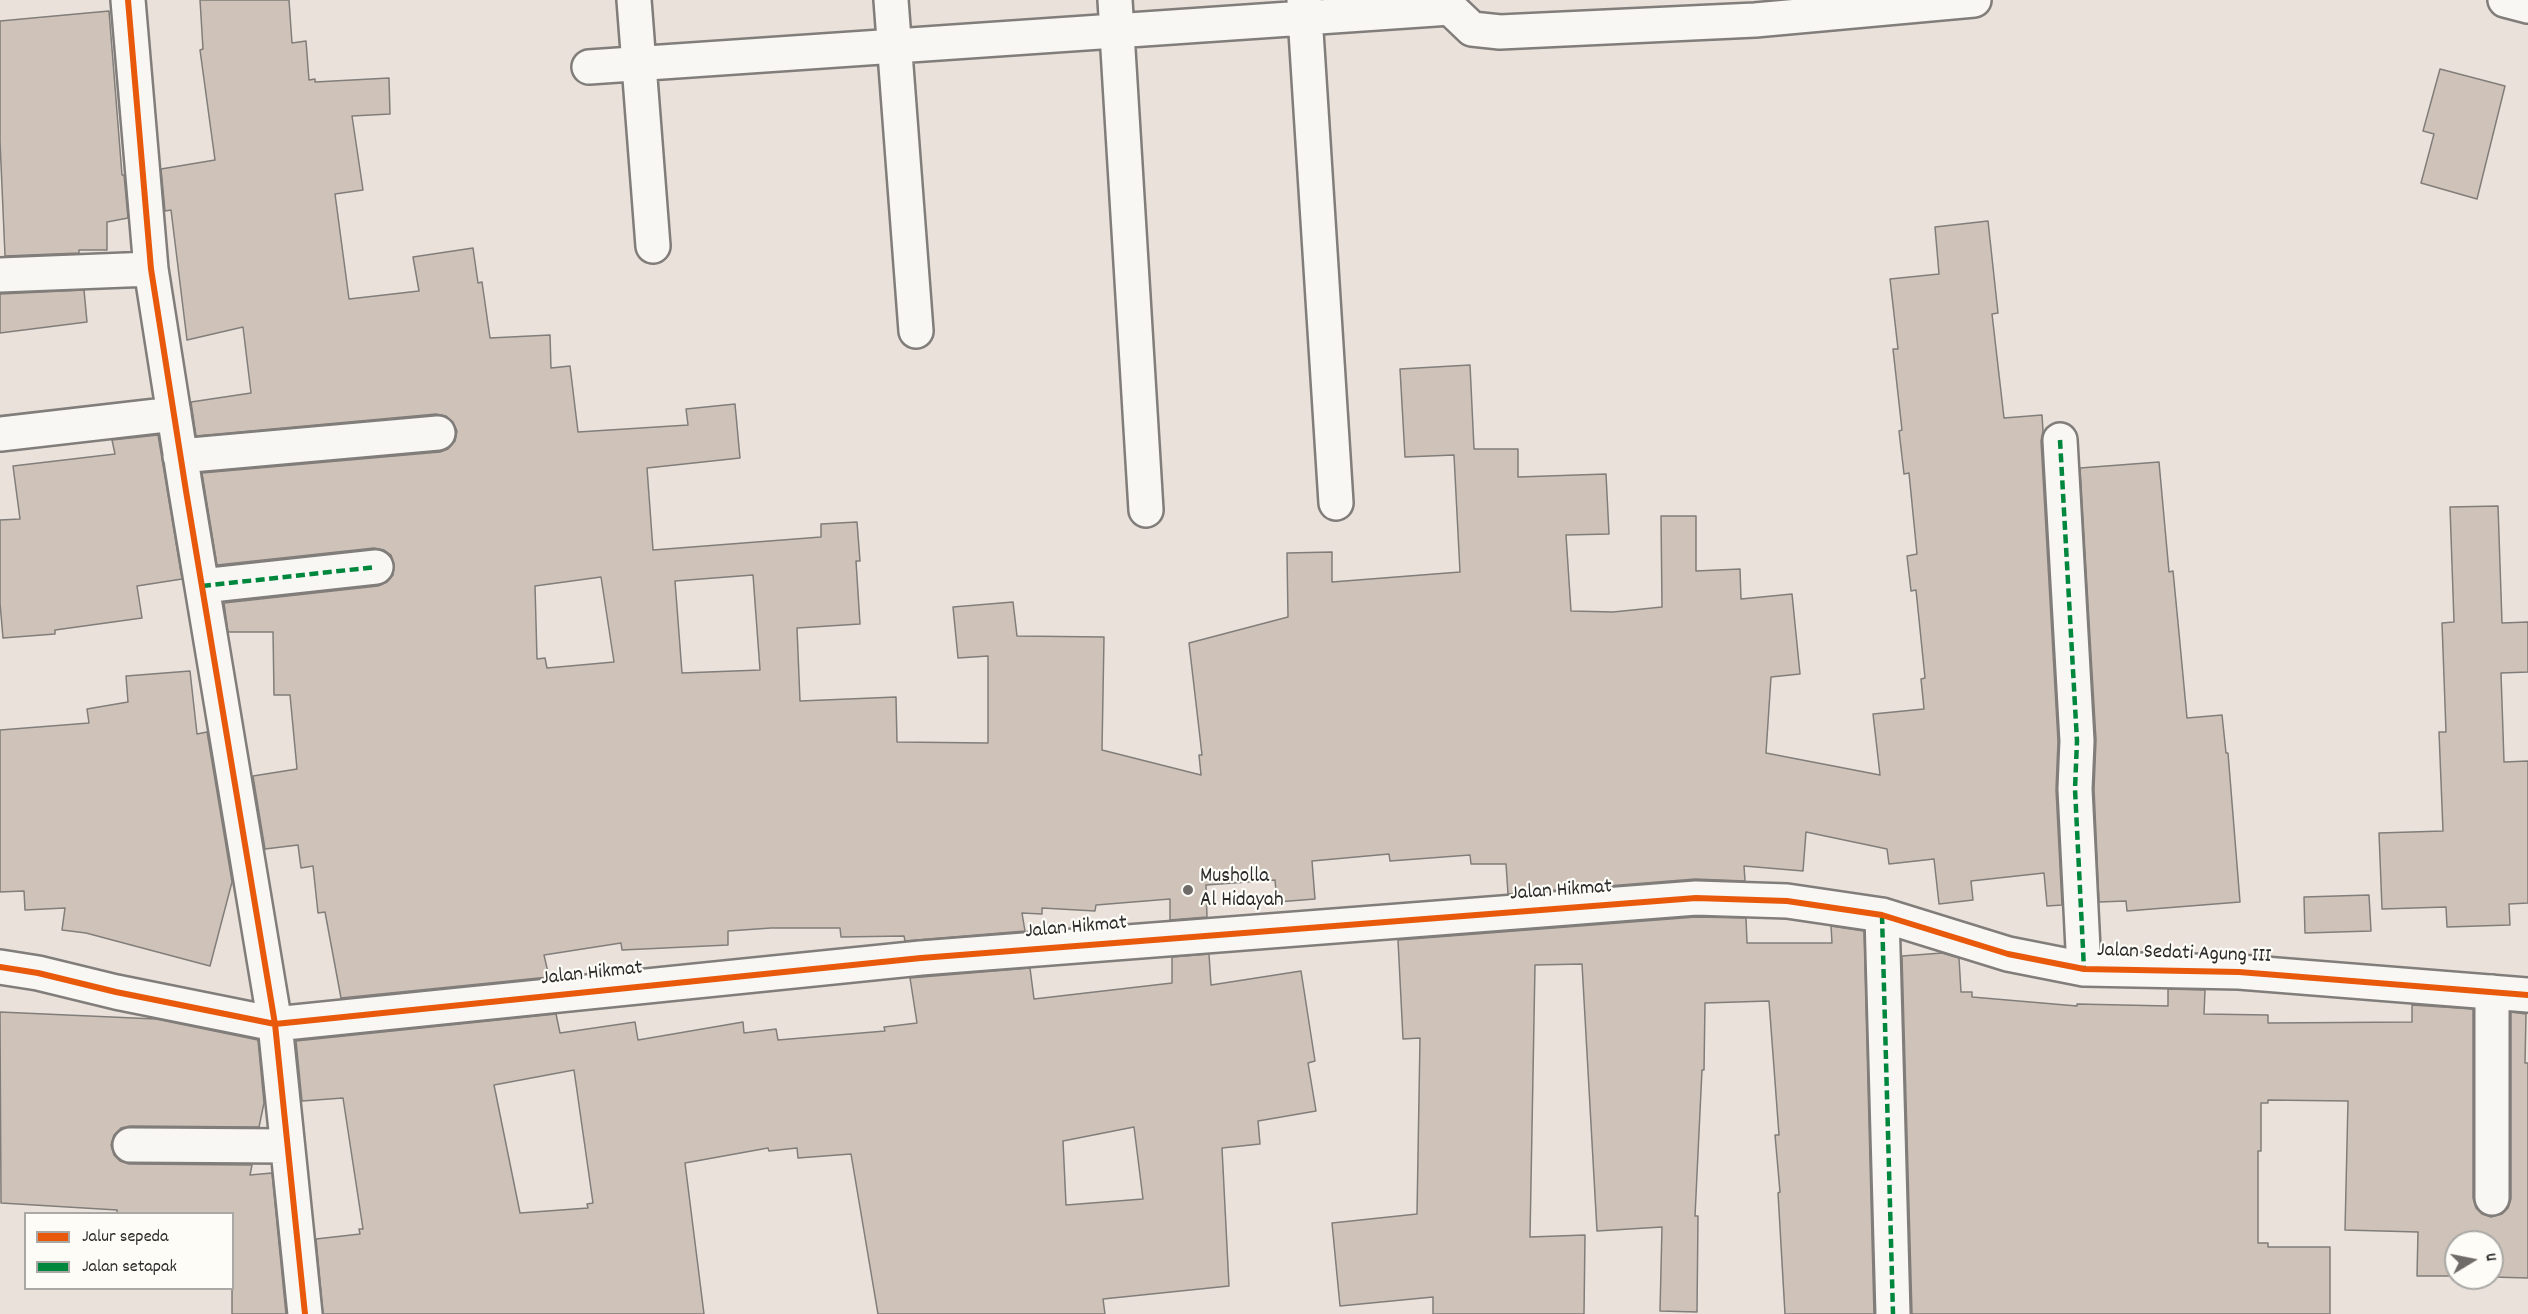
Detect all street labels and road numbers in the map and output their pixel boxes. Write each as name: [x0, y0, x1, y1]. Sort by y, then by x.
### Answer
street label: Jalan Hikmat: [1509, 876, 1613, 908]
street label: Jalan Hikmat: [1024, 912, 1128, 946]
street label: Jalan Sedati Agung III: [2096, 939, 2272, 971]
street label: Jalan Hikmat: [540, 957, 644, 993]

